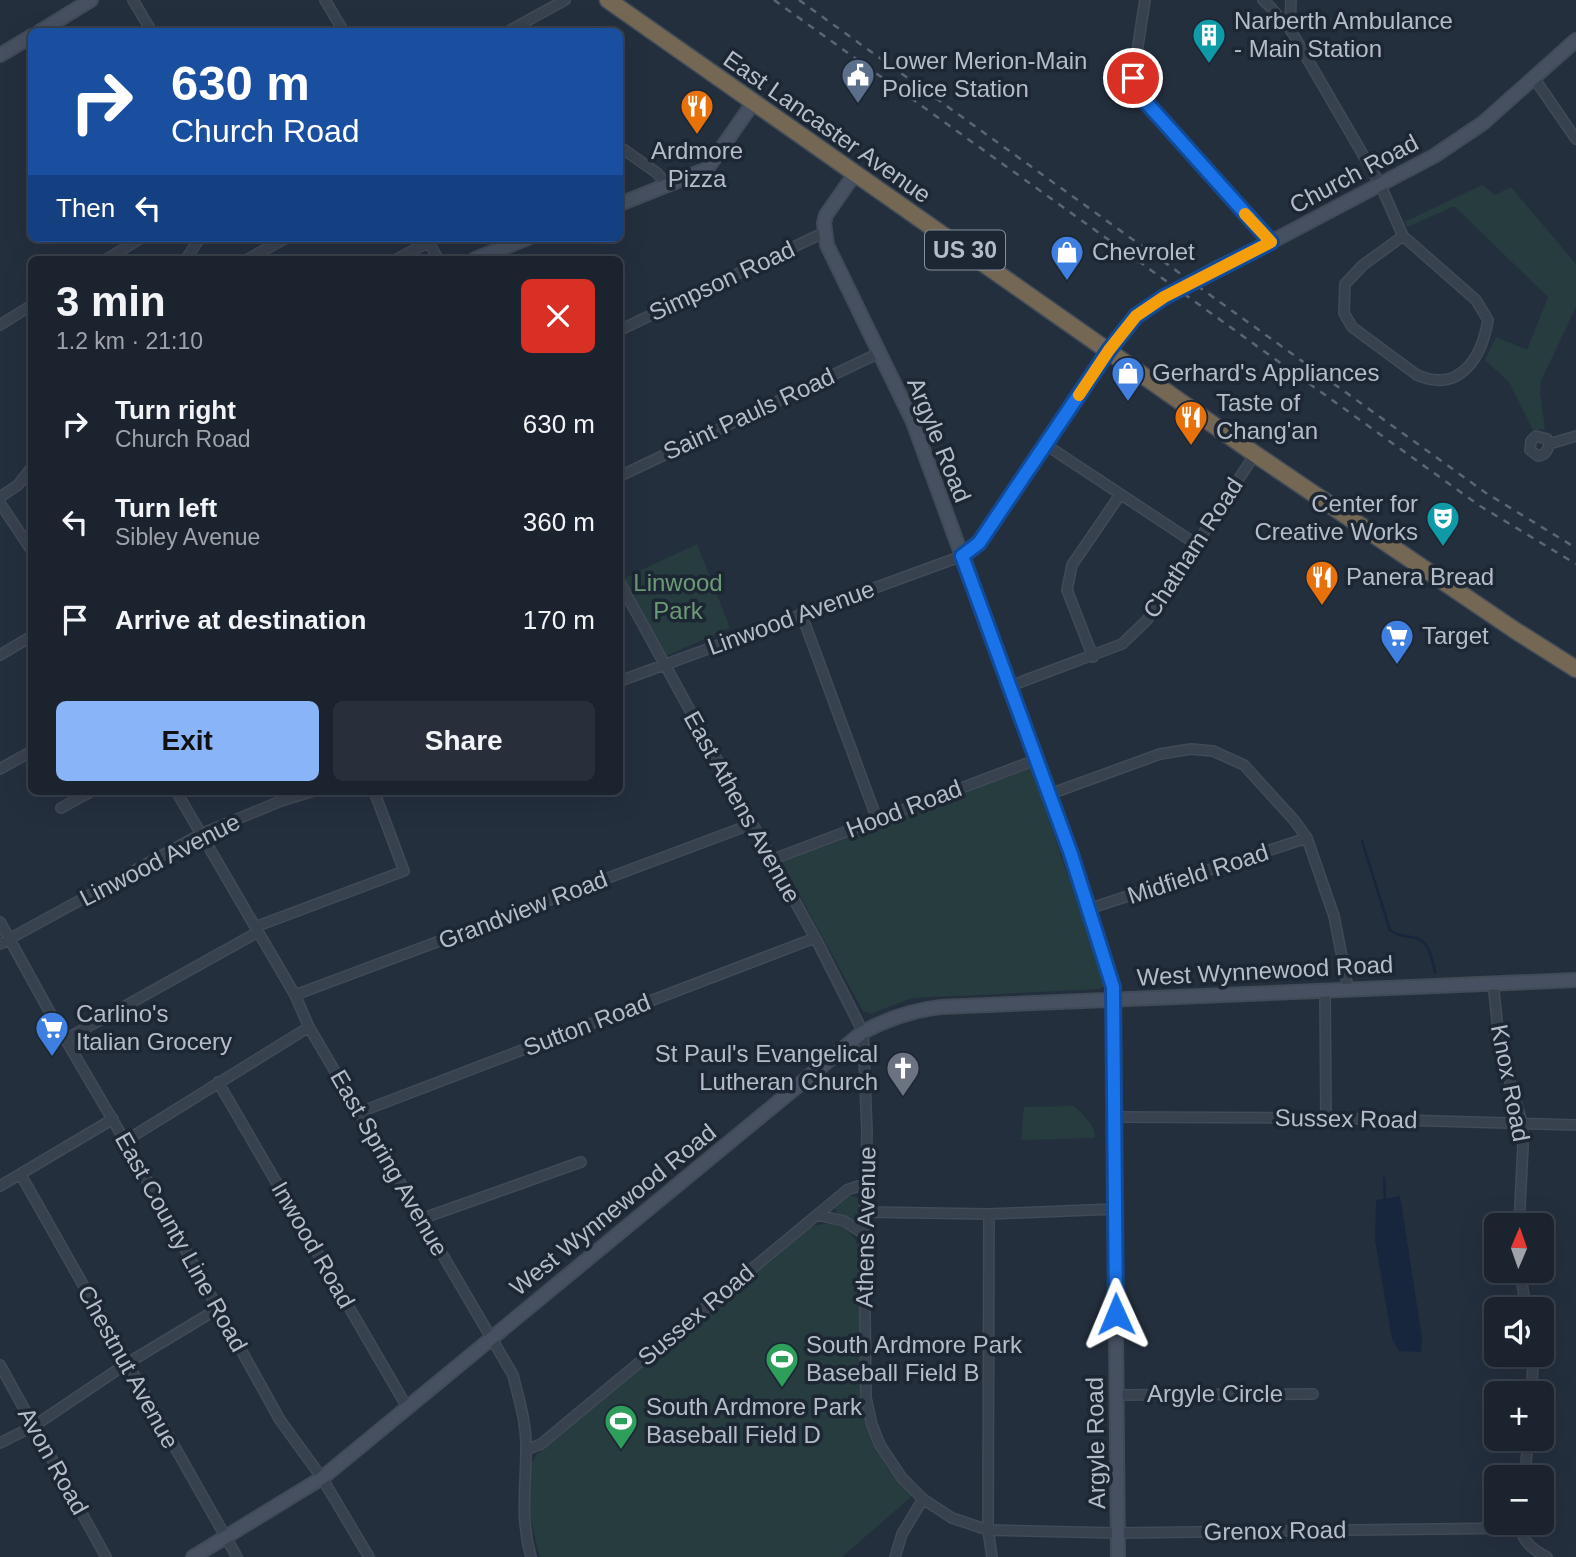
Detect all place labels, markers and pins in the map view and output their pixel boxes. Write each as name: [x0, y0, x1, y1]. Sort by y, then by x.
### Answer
place label: Narberth Ambulance - Main Station: [1234, 7, 1453, 62]
building icon: Narberth Ambulance - Main Station: [1190, 16, 1228, 65]
place label: Lower Merion-Main Police Station: [882, 47, 1087, 102]
pin: [1103, 48, 1163, 108]
public building icon: Lower Merion-Main Police Station: [839, 56, 877, 105]
restaurant icon: Ardmore Pizza: [678, 87, 716, 136]
place label: Ardmore Pizza: [651, 137, 743, 192]
shop icon: Chevrolet: [1048, 233, 1086, 282]
place label: Chevrolet: [1092, 238, 1195, 265]
shop icon: Gerhard's Appliances: [1109, 354, 1147, 403]
place label: Gerhard's Appliances: [1152, 359, 1379, 386]
place label: Taste of Chang'an: [1216, 389, 1318, 444]
restaurant icon: Taste of Chang'an: [1172, 398, 1210, 447]
place label: Center for Creative Works: [1254, 490, 1418, 545]
theatre icon: Center for Creative Works: [1424, 499, 1462, 548]
restaurant icon: Panera Bread: [1303, 558, 1341, 607]
place label: Panera Bread: [1346, 563, 1494, 590]
supermarket icon: Target: [1378, 617, 1416, 666]
place label: Target: [1422, 622, 1489, 649]
place label: Carlino's Italian Grocery: [76, 1000, 232, 1055]
supermarket icon: Carlino's Italian Grocery: [33, 1009, 71, 1058]
place label: St Paul's Evangelical Lutheran Church: [655, 1040, 878, 1095]
church icon: St Paul's Evangelical Lutheran Church: [884, 1049, 922, 1098]
place label: South Ardmore Park Baseball Field B: [806, 1331, 1023, 1386]
sports icon: South Ardmore Park Baseball Field B: [763, 1340, 801, 1389]
place label: South Ardmore Park Baseball Field D: [646, 1393, 863, 1448]
sports icon: South Ardmore Park Baseball Field D: [602, 1402, 640, 1451]

